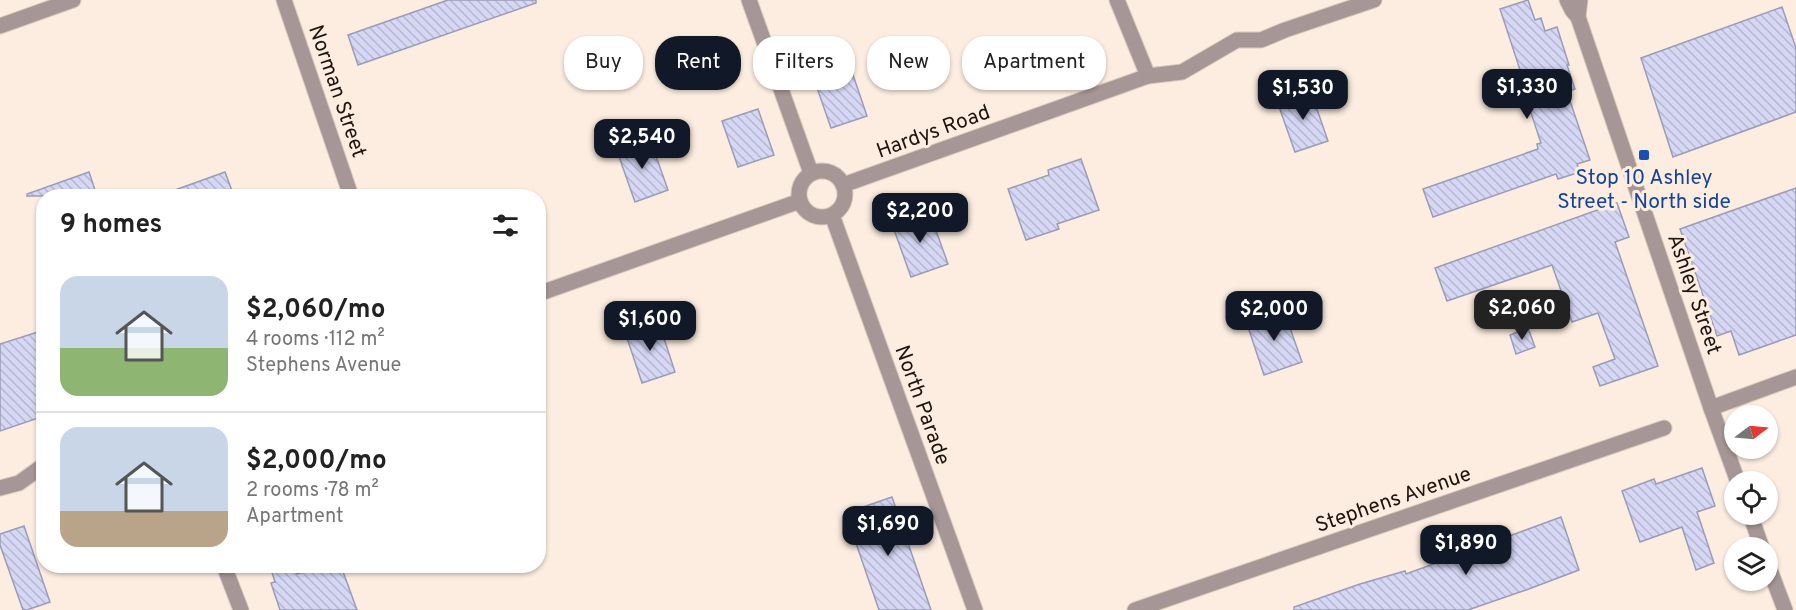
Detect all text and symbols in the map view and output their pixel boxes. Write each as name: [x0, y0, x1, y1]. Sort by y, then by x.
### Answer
street label: Norman Street: [301, 22, 372, 161]
chip: Buy: [564, 36, 643, 90]
chip: Rent: [655, 36, 741, 90]
chip: Filters: [753, 36, 855, 90]
chip: New: [867, 36, 950, 90]
chip: Apartment: [962, 36, 1106, 90]
pin: $1,330: [1478, 69, 1576, 120]
pin: $1,530: [1254, 70, 1352, 121]
text: $1,330: [1496, 75, 1558, 101]
text: $1,530: [1272, 76, 1334, 102]
street label: Hardys Road: [873, 99, 994, 165]
pin: $2,540: [593, 119, 691, 170]
text: $2,540: [608, 125, 676, 151]
marker: Stop 10 Ashley Street - North side: [1637, 148, 1651, 162]
place label: Stop 10 Ashley Street - North side: [1557, 165, 1731, 216]
pin: $2,200: [871, 193, 969, 244]
text: $2,200: [886, 199, 954, 225]
text: 9 homes: [60, 209, 162, 242]
icon: filters: [489, 209, 522, 242]
street label: Ashley Street: [1660, 230, 1727, 358]
pin: $2,060: [1473, 290, 1571, 341]
pin: $2,000: [1225, 291, 1323, 342]
text: $2,060/mo: [246, 294, 386, 327]
text: $2,060: [1488, 296, 1556, 322]
text: $2,000: [1240, 297, 1308, 323]
icon: home: [108, 300, 180, 372]
pin: $1,600: [601, 301, 699, 352]
text: $1,600: [618, 307, 682, 333]
text: 4 rooms · 112 m²: [246, 327, 385, 353]
street label: North Parade: [887, 342, 956, 469]
text: Stephens Avenue: [246, 353, 401, 379]
north arrow: [1724, 405, 1778, 459]
map controls: [1724, 405, 1778, 591]
text: $2,000/mo: [246, 445, 387, 478]
icon: home: [108, 451, 180, 523]
street label: Stephens Avenue: [1312, 461, 1475, 540]
button: locate: [1724, 471, 1778, 525]
text: 2 rooms · 78 m²: [246, 478, 379, 504]
text: Apartment: [246, 504, 344, 530]
pin: $1,690: [839, 506, 937, 557]
text: $1,690: [856, 512, 920, 538]
pin: $1,890: [1417, 525, 1515, 576]
text: $1,890: [1434, 531, 1498, 557]
button: layers: [1724, 537, 1778, 591]

